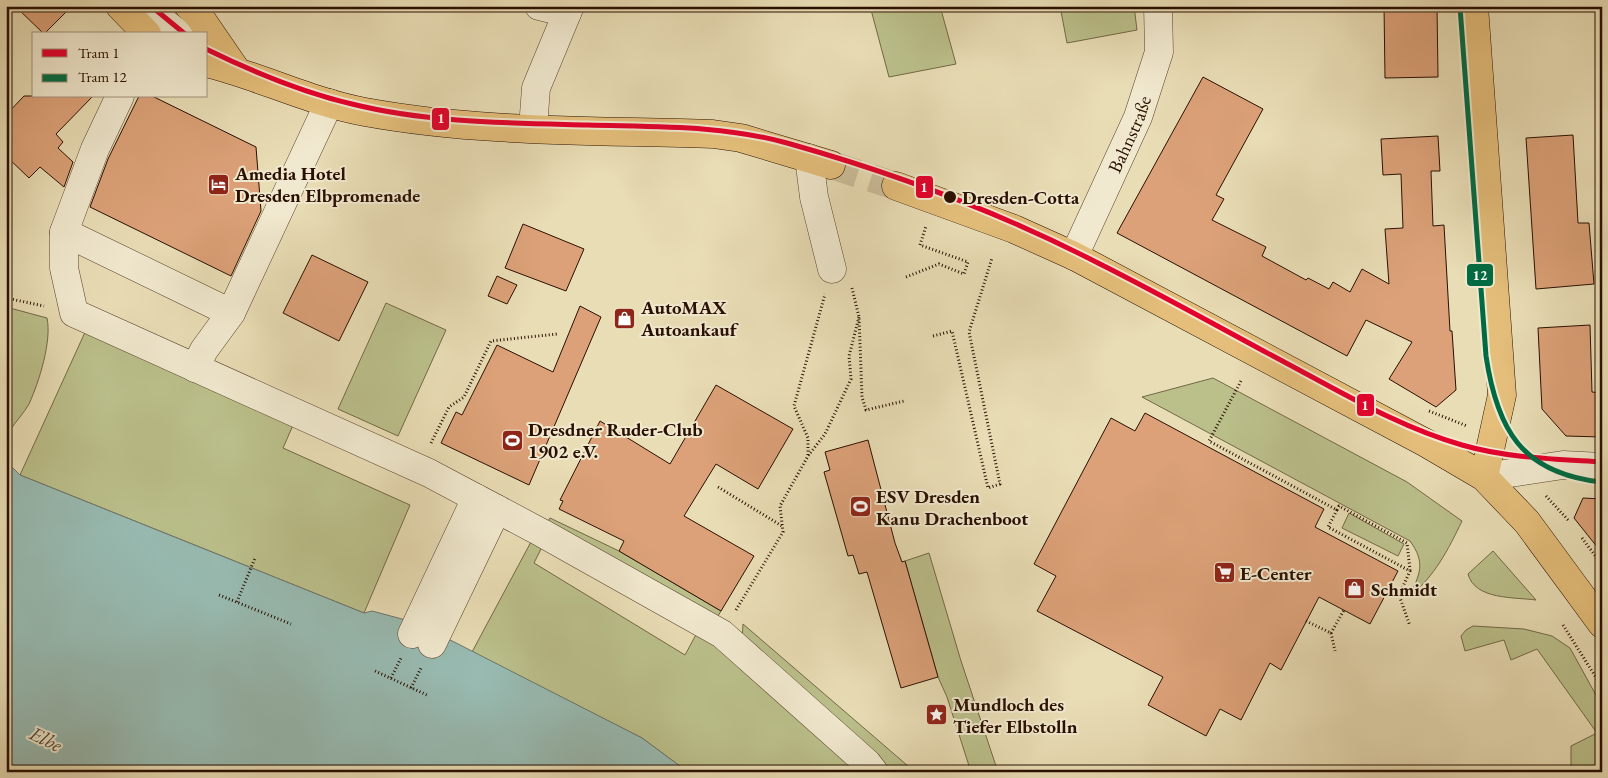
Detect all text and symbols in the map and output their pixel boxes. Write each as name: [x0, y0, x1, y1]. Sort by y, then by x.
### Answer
legend: [32, 32, 208, 98]
text: Tram 1: [78, 43, 119, 62]
text: Tram 12: [78, 67, 127, 86]
street label: Bahnstraße: [1102, 92, 1157, 177]
line badge: 1: [431, 107, 450, 131]
text: 1: [437, 109, 445, 127]
place label: Amedia Hotel Dresden Elbpromenade: [234, 161, 420, 208]
hotel icon: Amedia Hotel Dresden Elbpromenade: [207, 172, 231, 196]
line badge: 1: [915, 175, 934, 199]
text: 1: [920, 178, 928, 196]
place label: Dresden-Cotta: [962, 185, 1080, 210]
marker: Dresden-Cotta: [942, 189, 958, 205]
line badge: 12: [1466, 263, 1494, 287]
text: 12: [1473, 266, 1488, 284]
place label: AutoMAX Autoankauf: [640, 295, 739, 342]
shop icon: AutoMAX Autoankauf: [613, 306, 637, 330]
line badge: 1: [1356, 393, 1375, 417]
text: 1: [1361, 396, 1369, 414]
place label: Dresdner Ruder-Club 1902 e.V.: [528, 417, 703, 464]
sports icon: Dresdner Ruder-Club 1902 e.V.: [500, 428, 524, 452]
place label: ESV Dresden Kanu Drachenboot: [876, 484, 1028, 531]
sports icon: ESV Dresden Kanu Drachenboot: [848, 495, 872, 519]
supermarket icon: E-Center: [1212, 561, 1236, 585]
place label: E-Center: [1240, 561, 1312, 586]
shop icon: Schmidt: [1343, 577, 1367, 601]
place label: Schmidt: [1371, 577, 1437, 602]
place label: Mundloch des Tiefer Elbstolln: [953, 692, 1078, 739]
place icon: Mundloch des Tiefer Elbstolln: [925, 703, 949, 727]
water label: Elbe: [25, 720, 67, 758]

